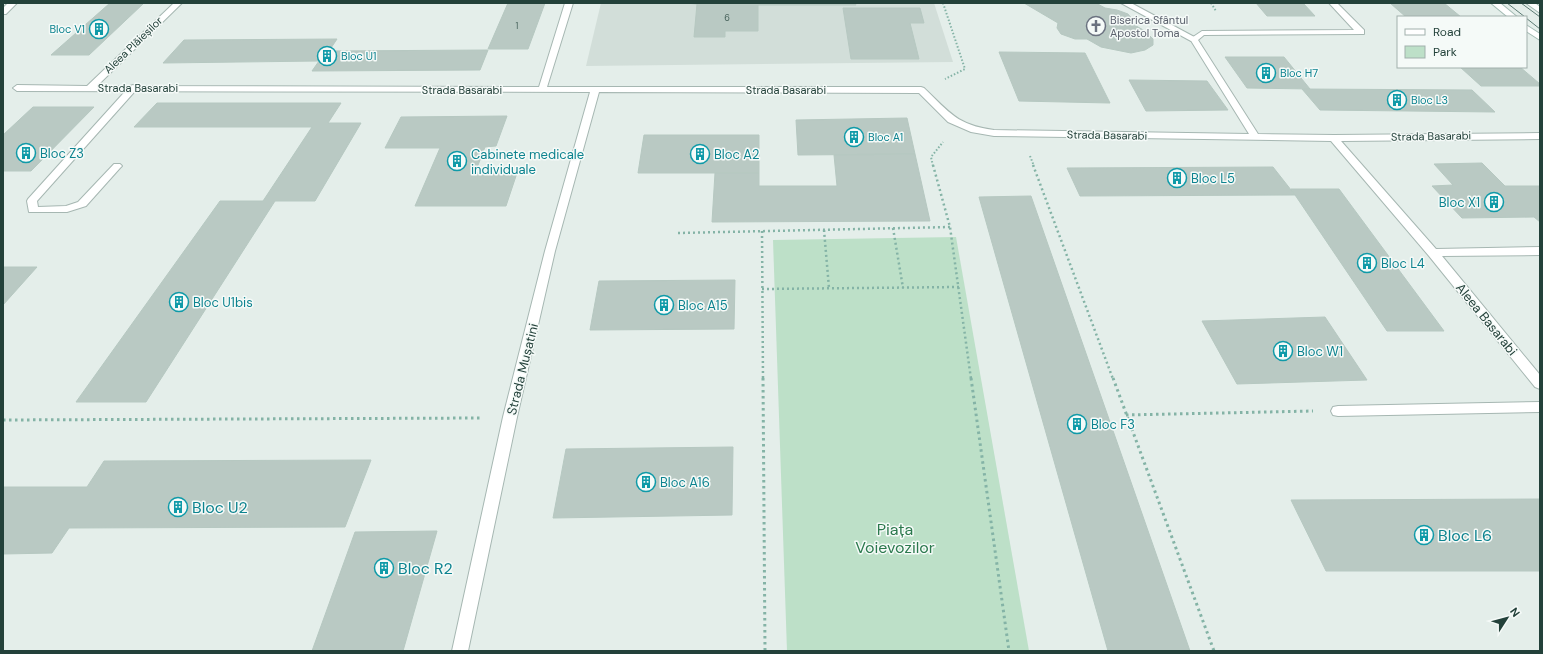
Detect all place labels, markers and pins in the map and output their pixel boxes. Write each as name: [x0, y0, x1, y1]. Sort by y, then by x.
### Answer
place label: Biserica Sfântul Apostol Toma: [1110, 13, 1188, 40]
church icon: Biserica Sfântul Apostol Toma: [1085, 15, 1107, 37]
building icon: Bloc V1: [88, 18, 110, 40]
place label: Bloc V1: [49, 22, 85, 36]
building icon: Bloc U1: [316, 45, 338, 67]
place label: Bloc U1: [341, 49, 376, 63]
building icon: Bloc H7: [1255, 62, 1277, 84]
place label: Bloc H7: [1280, 66, 1318, 80]
building icon: Bloc L3: [1386, 89, 1408, 111]
place label: Bloc L3: [1411, 93, 1448, 107]
building icon: Bloc A1: [843, 126, 865, 148]
place label: Bloc A1: [868, 130, 903, 144]
building icon: Bloc Z3: [15, 142, 37, 164]
building icon: Bloc A2: [689, 143, 711, 165]
place label: Bloc Z3: [40, 145, 84, 162]
place label: Cabinete medicale individuale: [471, 146, 584, 178]
place label: Bloc A2: [714, 146, 759, 163]
building icon: Cabinete medicale individuale: [446, 150, 468, 172]
building icon: Bloc L5: [1166, 167, 1188, 189]
place label: Bloc L5: [1191, 170, 1235, 187]
building icon: Bloc X1: [1483, 191, 1505, 213]
place label: Bloc X1: [1439, 194, 1480, 211]
building icon: Bloc L4: [1356, 252, 1378, 274]
place label: Bloc L4: [1381, 255, 1425, 272]
building icon: Bloc U1bis: [168, 291, 190, 313]
place label: Bloc U1bis: [193, 294, 253, 311]
building icon: Bloc A15: [653, 294, 675, 316]
place label: Bloc A15: [678, 297, 728, 314]
building icon: Bloc W1: [1272, 340, 1294, 362]
place label: Bloc W1: [1297, 343, 1343, 360]
building icon: Bloc F3: [1066, 413, 1088, 435]
place label: Bloc F3: [1091, 416, 1135, 433]
building icon: Bloc A16: [635, 471, 657, 493]
place label: Bloc A16: [660, 474, 710, 491]
building icon: Bloc U2: [167, 496, 189, 518]
place label: Bloc U2: [192, 497, 248, 518]
building icon: Bloc L6: [1413, 524, 1435, 546]
place label: Bloc L6: [1438, 525, 1492, 546]
building icon: Bloc R2: [373, 557, 395, 579]
place label: Bloc R2: [398, 558, 453, 579]

